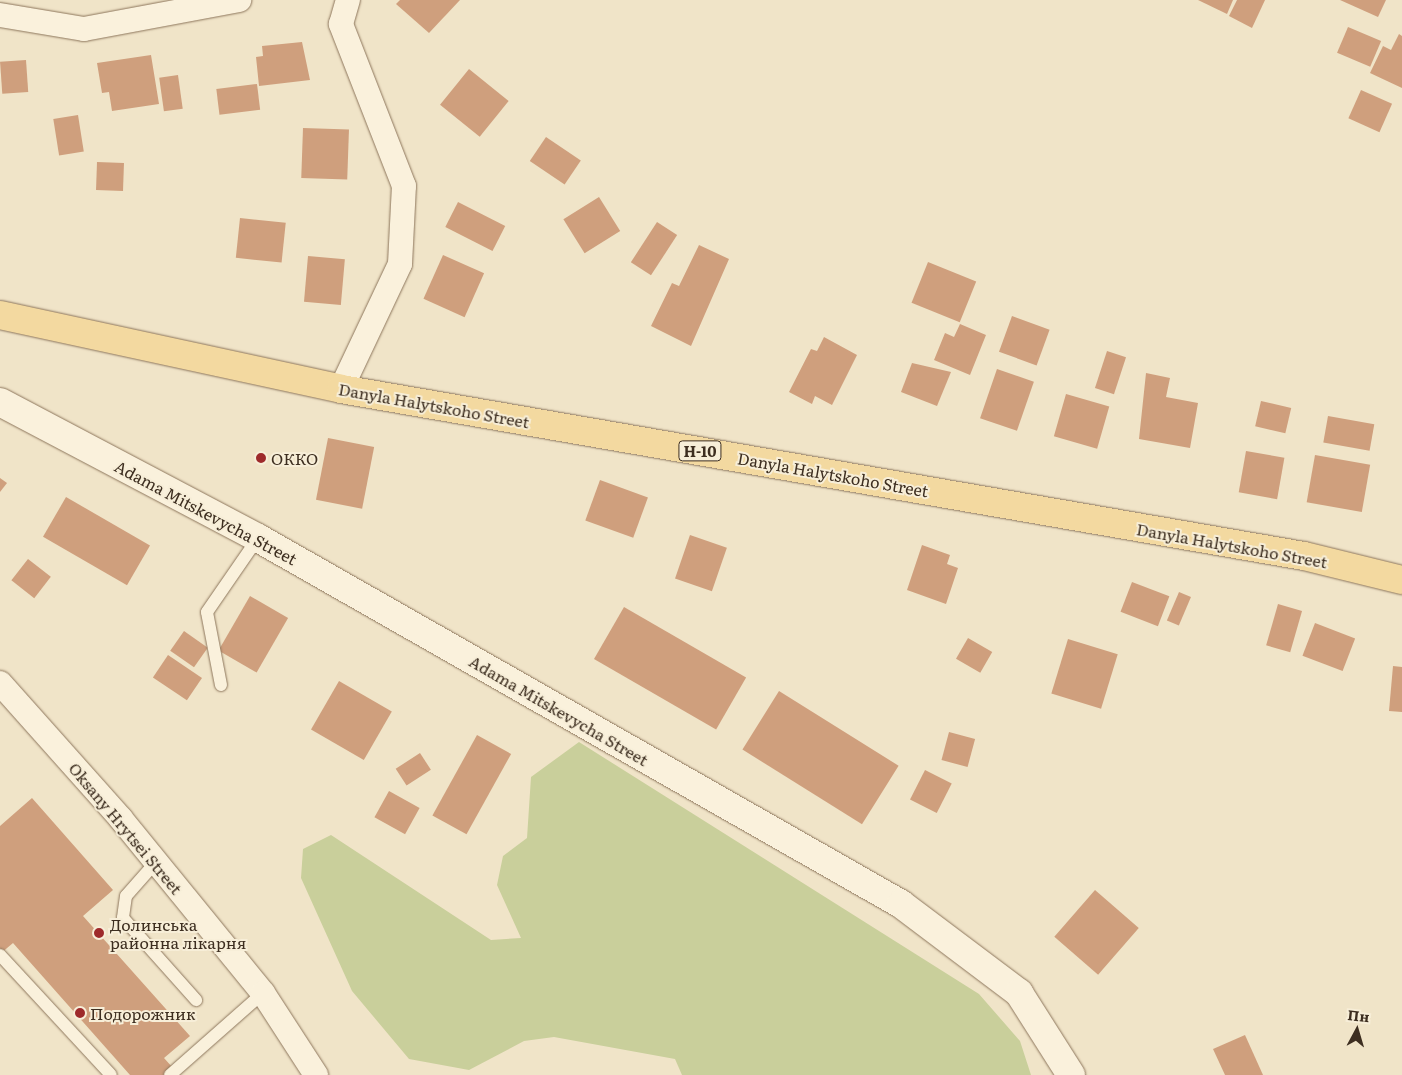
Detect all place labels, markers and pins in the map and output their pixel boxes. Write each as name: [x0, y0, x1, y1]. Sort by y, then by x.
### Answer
place label: ОККО: [271, 448, 318, 468]
marker: ОККО: [255, 452, 267, 464]
place label: Долинська районна лікарня: [110, 914, 246, 952]
marker: Долинська районна лікарня: [92, 926, 106, 940]
place label: Подорожник: [90, 1003, 196, 1023]
marker: Подорожник: [74, 1007, 86, 1019]

